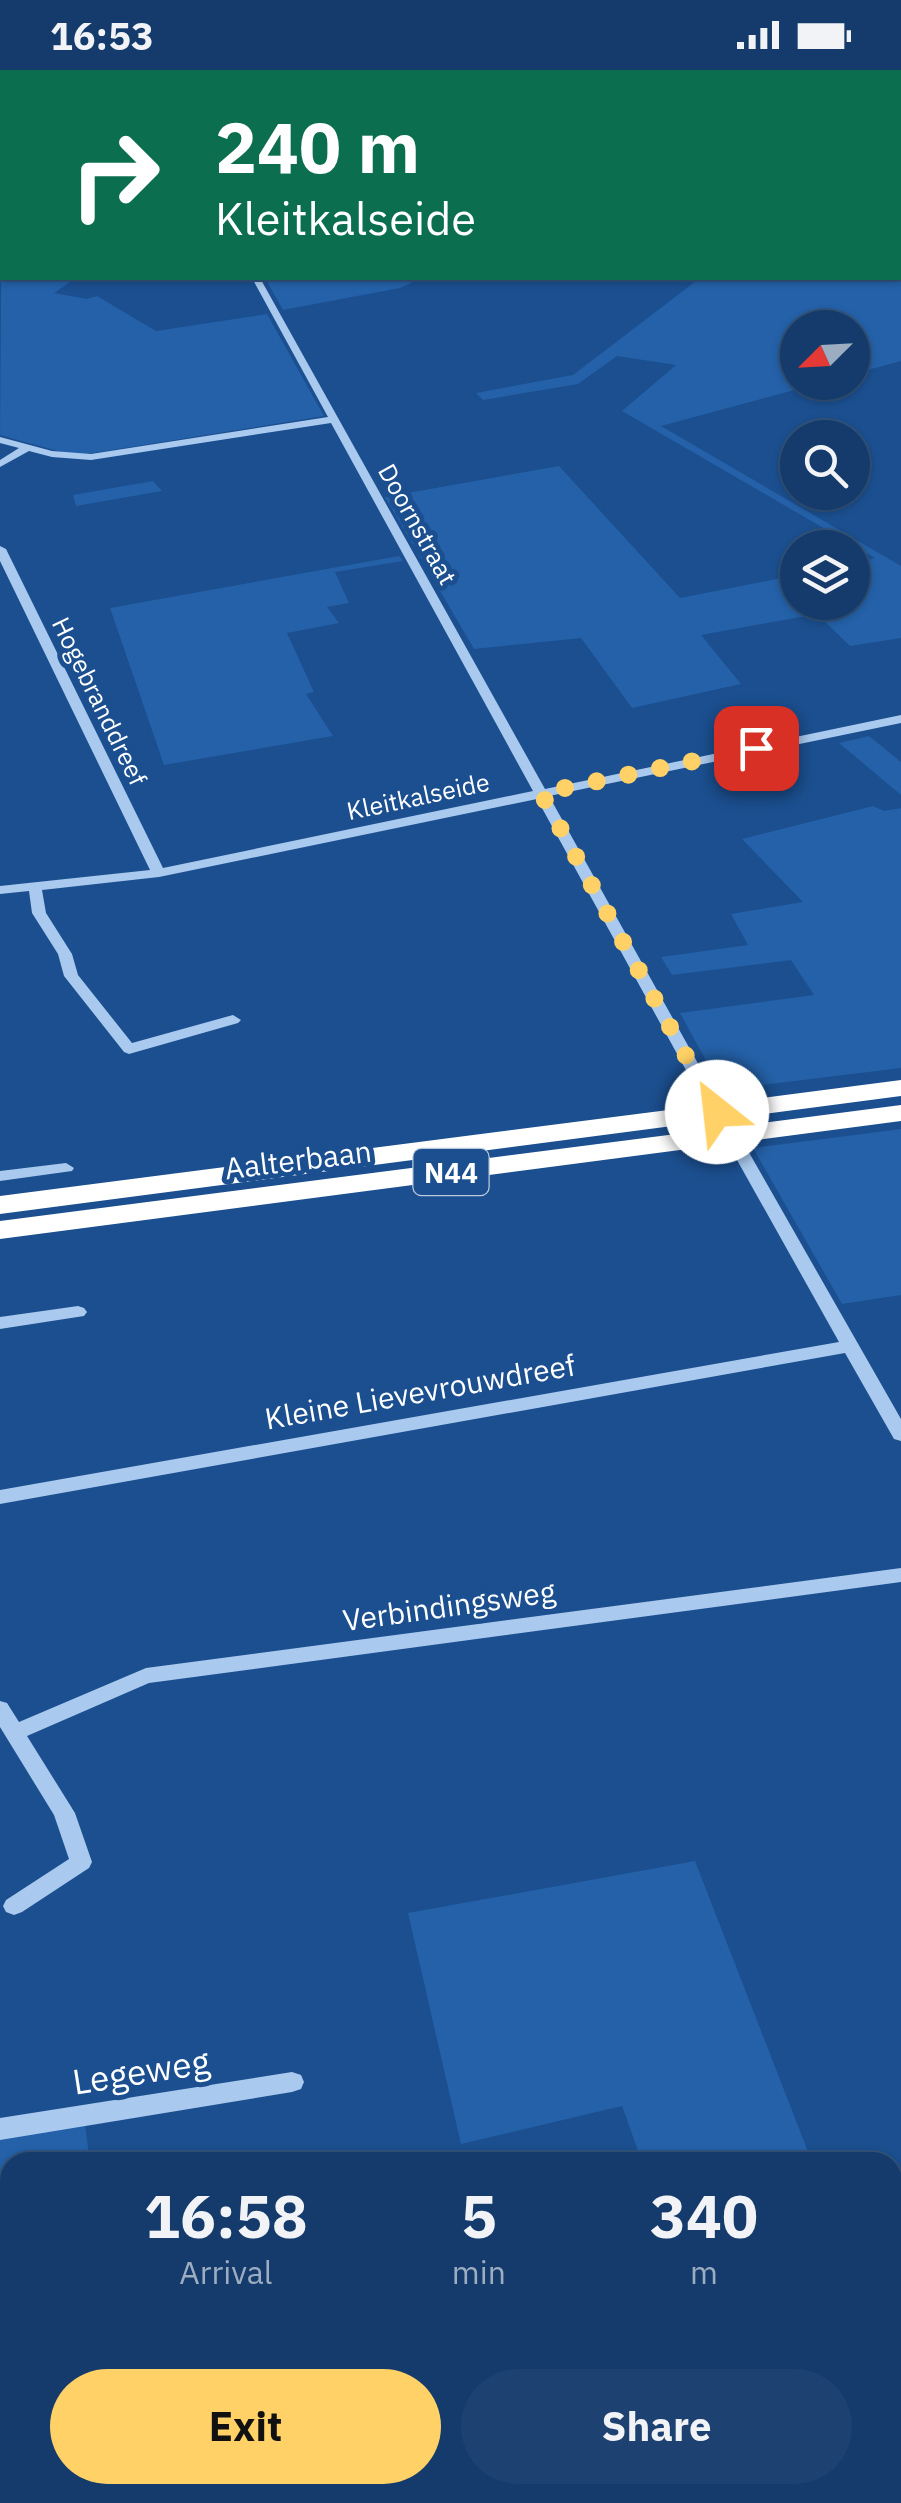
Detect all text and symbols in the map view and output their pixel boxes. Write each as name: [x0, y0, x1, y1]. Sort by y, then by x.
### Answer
text: 16:53: [50, 11, 154, 60]
text: 240 m: [215, 101, 420, 192]
icon: right: [50, 110, 180, 240]
text: Kleitkalseide: [215, 189, 476, 247]
north arrow: [780, 310, 870, 400]
map controls: [780, 310, 870, 620]
button: search: [780, 420, 870, 510]
street label: Doornstraat: [371, 458, 465, 590]
button: layers: [780, 530, 870, 620]
street label: Hogebranddreef: [45, 611, 155, 791]
pin: [714, 706, 799, 791]
icon: arrive: [729, 721, 784, 776]
street label: Kleitkalseide: [344, 765, 492, 827]
position arrow: [665, 1060, 769, 1164]
street label: Aalterbaan: [222, 1131, 374, 1187]
road number: N44: [414, 1149, 488, 1195]
street label: Kleine Lievevrouwdreef: [262, 1344, 579, 1438]
street label: Verbindingsweg: [340, 1571, 558, 1639]
street label: Legeweg: [69, 2037, 213, 2105]
text: 16:58: [144, 2176, 308, 2255]
text: 5: [461, 2176, 497, 2255]
text: 340: [650, 2176, 758, 2255]
text: Arrival: [179, 2251, 273, 2293]
text: min: [452, 2251, 506, 2293]
text: m: [690, 2251, 718, 2293]
button: Exit: [50, 2369, 441, 2484]
button: Share: [461, 2369, 852, 2484]

